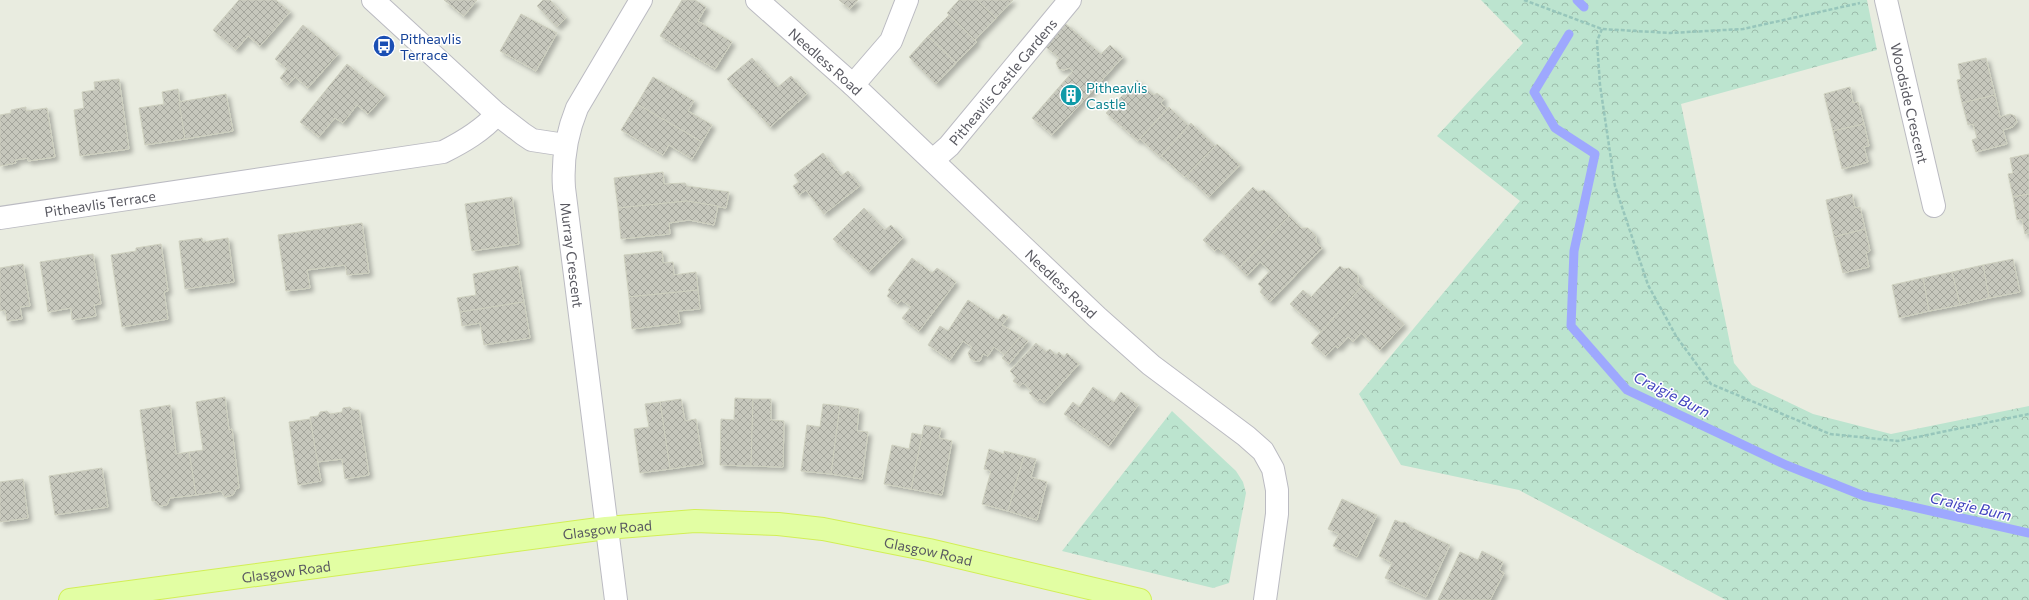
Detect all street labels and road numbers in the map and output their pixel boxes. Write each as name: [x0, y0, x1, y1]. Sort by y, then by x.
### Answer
street label: Pitheavlis Castle Gardens: [945, 15, 1060, 148]
street label: Needless Road: [786, 24, 866, 98]
street label: Woodside Crescent: [1888, 41, 1932, 165]
street label: Pitheavlis Terrace: [43, 186, 157, 220]
street label: Murray Crescent: [557, 201, 587, 309]
street label: Needless Road: [1022, 245, 1101, 321]
street label: Glasgow Road: [562, 516, 653, 542]
street label: Glasgow Road: [883, 533, 974, 569]
street label: Glasgow Road: [240, 557, 332, 585]

